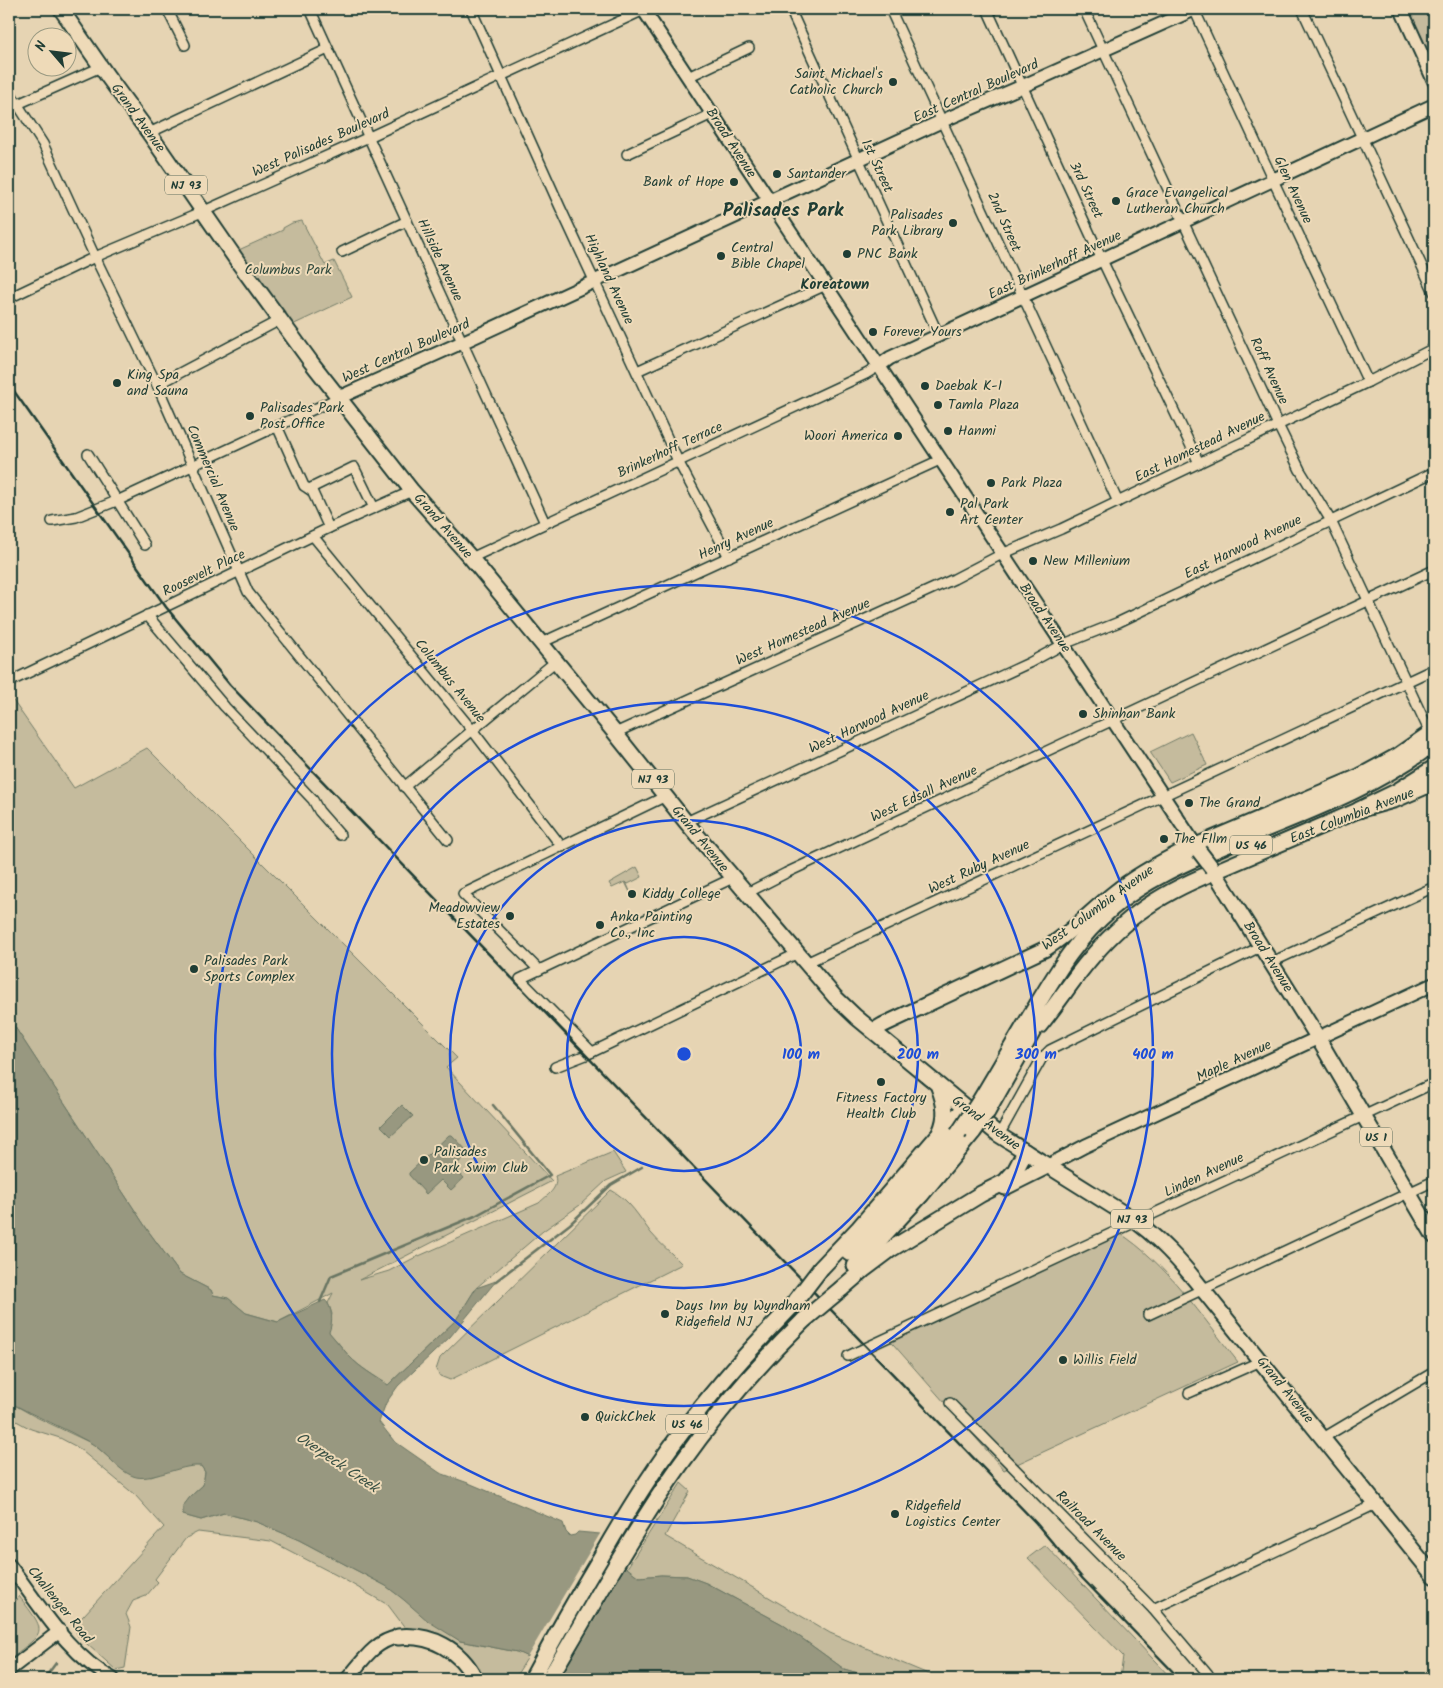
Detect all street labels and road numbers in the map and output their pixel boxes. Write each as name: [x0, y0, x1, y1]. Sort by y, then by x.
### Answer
street label: East Central Boulevard: [910, 53, 1043, 129]
street label: Grand Avenue: [105, 79, 171, 158]
street label: West Palisades Boulevard: [249, 102, 394, 183]
street label: Broad Avenue: [700, 103, 762, 183]
street label: 1st Street: [855, 136, 899, 197]
street label: Glen Avenue: [1268, 152, 1319, 228]
street label: 3rd Street: [1063, 158, 1109, 223]
road number: NJ 93: [165, 176, 207, 194]
street label: 2nd Street: [981, 188, 1027, 256]
street label: Hillside Avenue: [411, 215, 469, 306]
street label: East Brinkerhoff Avenue: [985, 224, 1126, 306]
street label: Highland Avenue: [578, 230, 640, 329]
street label: West Central Boulevard: [339, 313, 474, 389]
street label: Roff Avenue: [1244, 334, 1294, 409]
street label: East Homestead Avenue: [1131, 405, 1270, 488]
street label: Brinkerhoff Terrace: [614, 416, 727, 484]
street label: Commercial Avenue: [181, 421, 246, 536]
street label: Grand Avenue: [408, 488, 478, 564]
street label: East Harwood Avenue: [1181, 509, 1306, 585]
street label: Henry Avenue: [695, 512, 778, 566]
street label: Roosevelt Place: [159, 543, 250, 603]
street label: Broad Avenue: [1013, 579, 1077, 658]
street label: West Homestead Avenue: [732, 592, 875, 672]
street label: Columbus Avenue: [409, 634, 491, 728]
street label: West Harwood Avenue: [805, 684, 934, 760]
street label: West Edsall Avenue: [867, 759, 982, 828]
road number: NJ 93: [632, 770, 674, 789]
street label: East Columbia Avenue: [1286, 782, 1418, 850]
street label: Grand Avenue: [666, 801, 734, 878]
street label: West Ruby Avenue: [925, 834, 1034, 900]
road number: US 46: [1230, 836, 1272, 854]
street label: West Columbia Avenue: [1037, 859, 1159, 956]
street label: Broad Avenue: [1237, 917, 1299, 997]
street label: Maple Avenue: [1193, 1034, 1276, 1088]
street label: Grand Avenue: [947, 1090, 1026, 1157]
road number: US 1: [1360, 1128, 1392, 1146]
street label: Linden Avenue: [1160, 1147, 1248, 1203]
road number: NJ 93: [1111, 1210, 1153, 1228]
street label: Grand Avenue: [1251, 1352, 1319, 1429]
road number: US 46: [666, 1415, 708, 1434]
street label: Railroad Avenue: [1050, 1485, 1132, 1567]
street label: Challenger Road: [22, 1561, 99, 1649]

